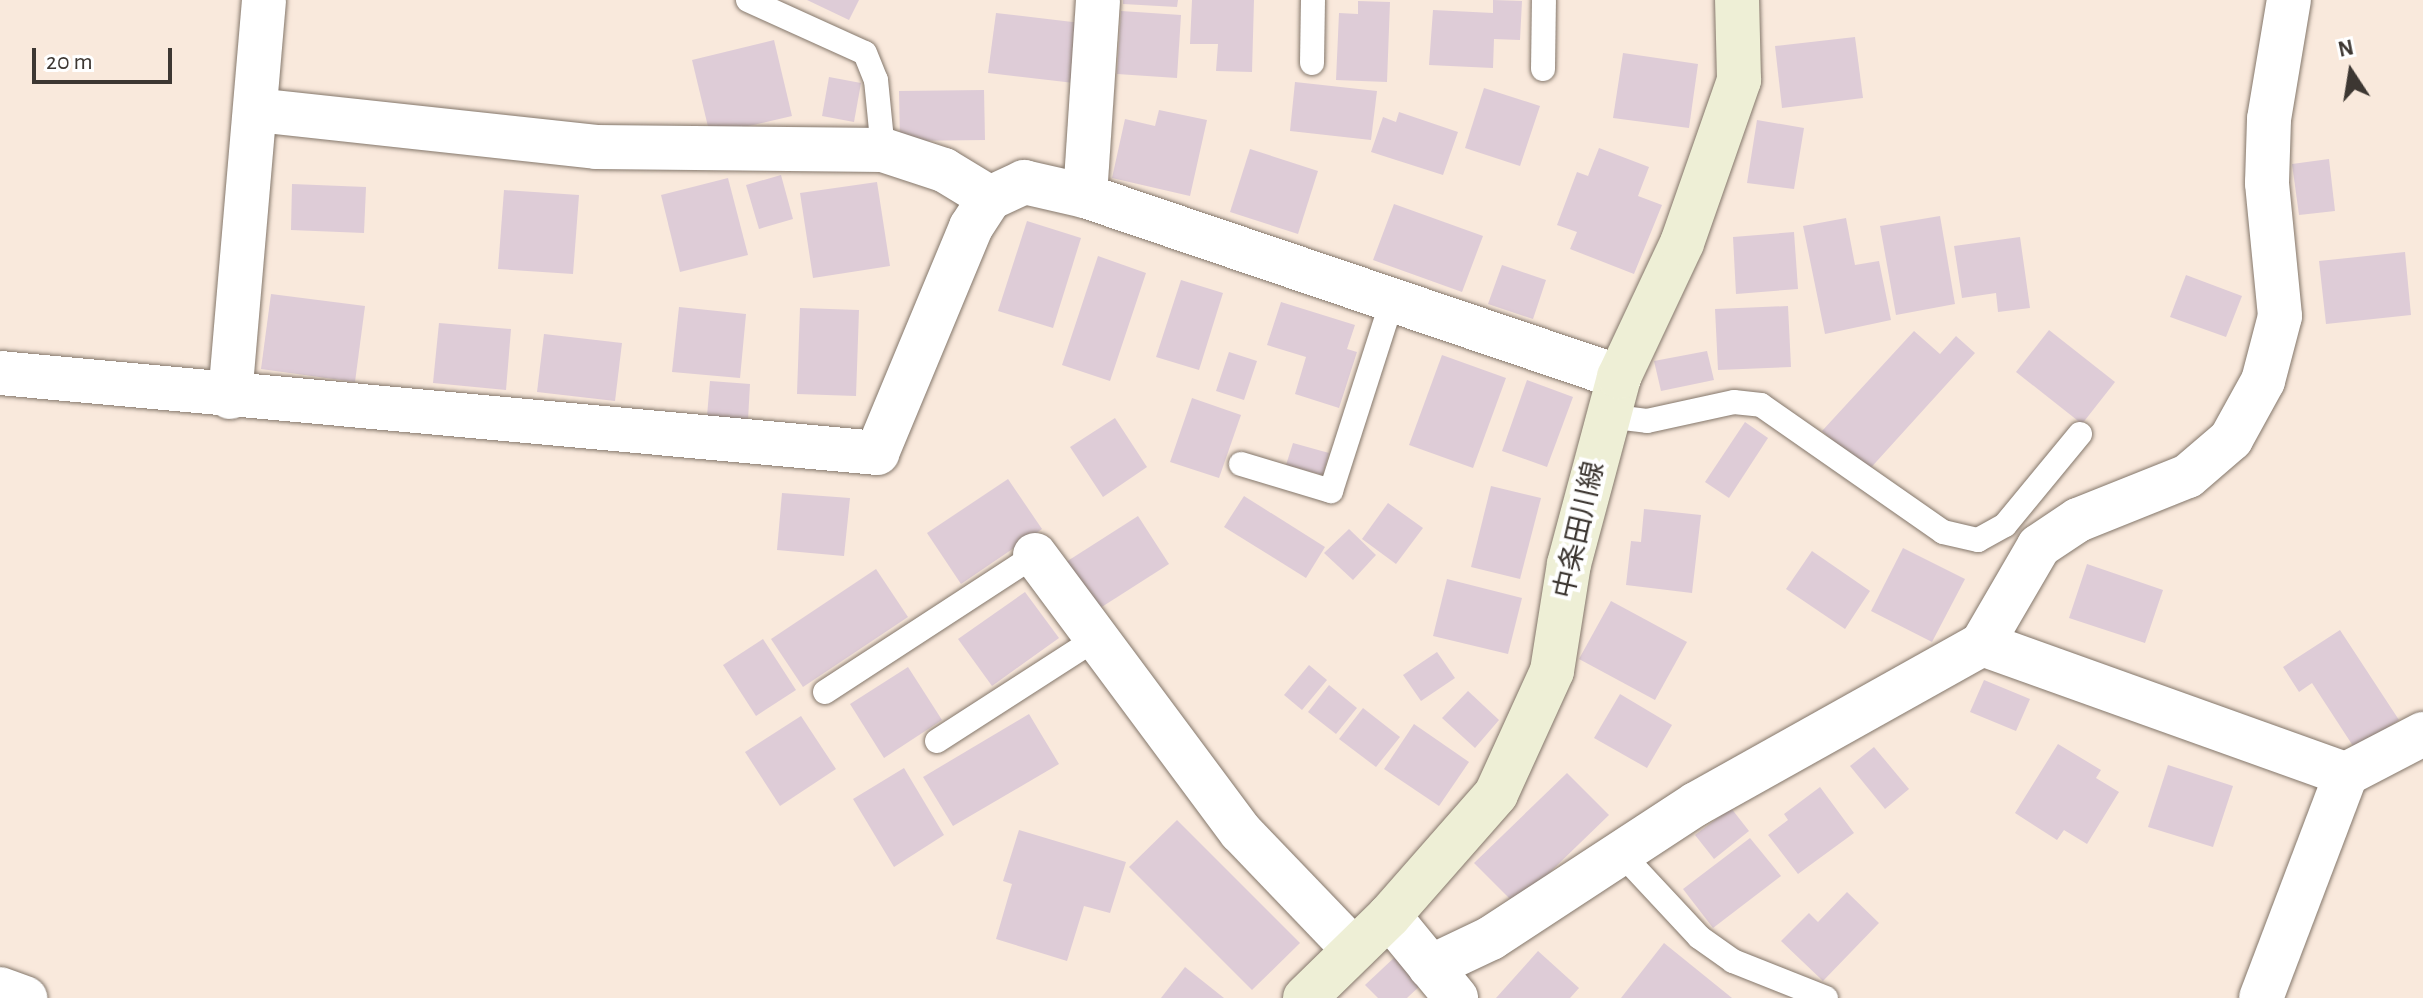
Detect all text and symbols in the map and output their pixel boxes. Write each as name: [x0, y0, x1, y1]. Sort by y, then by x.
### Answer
scale bar: [36, 32, 176, 82]
north arrow: [2311, 32, 2391, 112]
text: N: [2336, 36, 2356, 61]
text: 20 m: [46, 50, 93, 74]
street label: 中条田川線: [1548, 458, 1612, 602]

